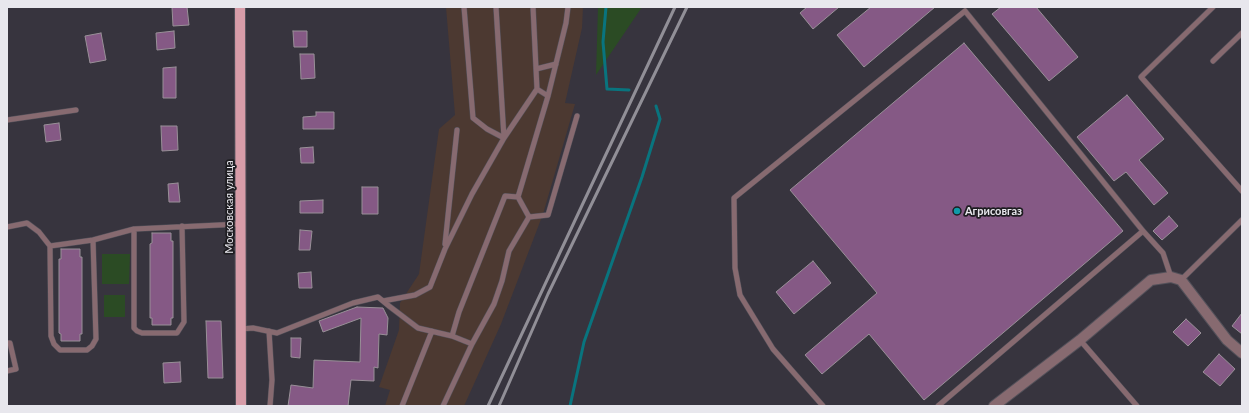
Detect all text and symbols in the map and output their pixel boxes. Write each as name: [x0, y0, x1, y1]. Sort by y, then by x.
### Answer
street label: Московская улица: [222, 160, 236, 254]
place label: Агрисовгаз: [965, 204, 1022, 218]
marker: Агрисовгаз: [952, 206, 962, 216]

